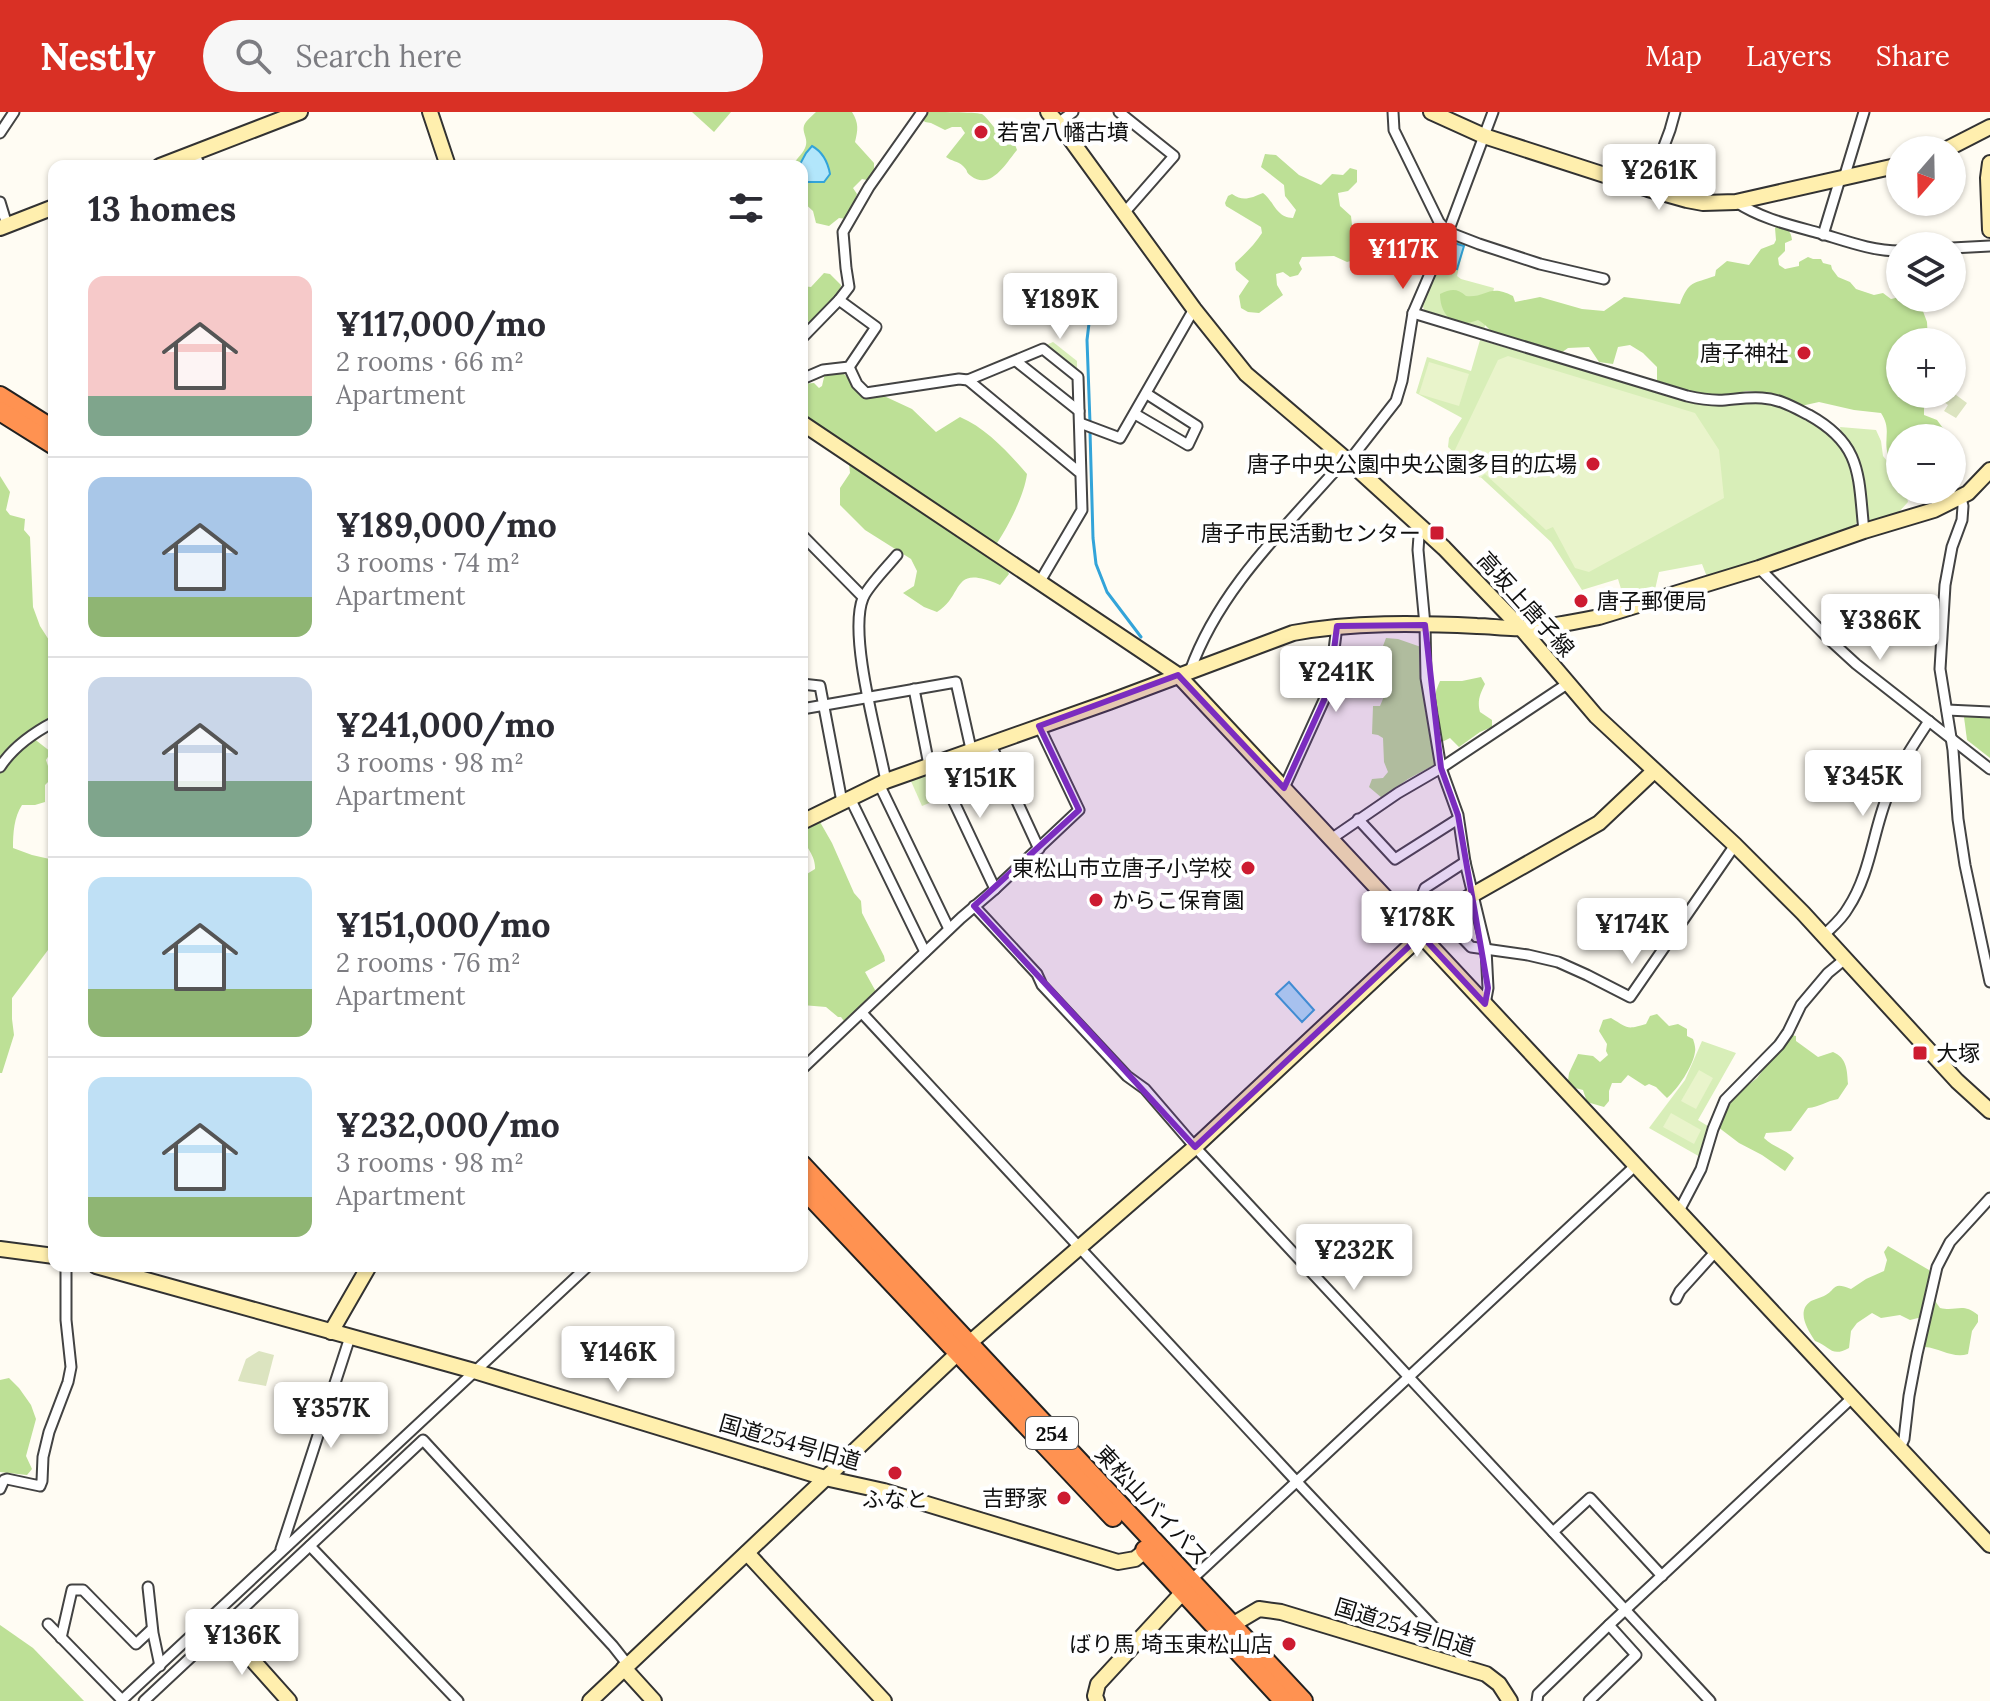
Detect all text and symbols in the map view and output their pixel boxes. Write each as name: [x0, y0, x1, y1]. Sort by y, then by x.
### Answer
search box: [203, 20, 763, 92]
text: Nestly: [40, 32, 155, 80]
icon: search: [231, 34, 275, 78]
text: Search here: [295, 37, 462, 75]
text: Map: [1645, 38, 1702, 74]
text: Layers: [1746, 38, 1832, 74]
text: Share: [1876, 38, 1950, 74]
place label: 若宮八幡古墳: [997, 118, 1129, 146]
marker: 若宮八幡古墳: [972, 123, 990, 141]
north arrow: [1886, 136, 1966, 216]
map controls: [1886, 136, 1966, 504]
pin: ¥261K: [1603, 144, 1715, 212]
text: ¥261K: [1621, 153, 1697, 186]
icon: filters: [724, 186, 768, 230]
text: 13 homes: [88, 187, 236, 230]
pin: ¥117K: [1347, 223, 1459, 291]
text: ¥117K: [1368, 232, 1438, 265]
button: layers: [1886, 232, 1966, 312]
pin: ¥189K: [1004, 273, 1116, 341]
text: ¥189K: [1021, 282, 1099, 315]
text: ¥117,000/mo: [336, 302, 546, 345]
icon: home: [152, 308, 248, 404]
button: +: [1886, 328, 1966, 408]
place label: 唐子神社: [1700, 339, 1788, 367]
marker: 唐子神社: [1795, 344, 1813, 362]
text: 2 rooms · 66 m²: [336, 345, 524, 378]
text: Apartment: [336, 378, 466, 411]
button: −: [1886, 424, 1966, 504]
place label: 唐子中央公園中央公園多目的広場: [1247, 450, 1577, 478]
marker: 唐子中央公園中央公園多目的広場: [1584, 455, 1602, 473]
text: ¥189,000/mo: [336, 503, 557, 546]
icon: home: [152, 509, 248, 605]
place label: 唐子市民活動センター: [1201, 519, 1421, 547]
marker: 唐子市民活動センター: [1428, 524, 1446, 542]
text: 3 rooms · 74 m²: [336, 546, 520, 579]
street label: 高坂上唐子線: [1471, 546, 1581, 662]
text: Apartment: [336, 579, 466, 612]
place label: 唐子郵便局: [1597, 587, 1707, 615]
marker: 唐子郵便局: [1572, 592, 1590, 610]
pin: ¥386K: [1824, 594, 1936, 662]
text: ¥386K: [1839, 603, 1921, 636]
pin: ¥241K: [1280, 646, 1392, 714]
text: ¥241K: [1298, 655, 1374, 688]
text: ¥241,000/mo: [336, 703, 555, 746]
icon: home: [152, 709, 248, 805]
text: 3 rooms · 98 m²: [336, 746, 524, 779]
pin: ¥345K: [1807, 750, 1919, 818]
pin: ¥151K: [924, 752, 1036, 820]
text: ¥345K: [1823, 759, 1903, 792]
text: ¥151K: [944, 761, 1016, 794]
text: Apartment: [336, 779, 466, 812]
place label: 東松山市立唐子小学校: [1012, 854, 1232, 882]
marker: 東松山市立唐子小学校: [1239, 859, 1257, 877]
place label: からこ保育園: [1112, 886, 1244, 914]
marker: からこ保育園: [1087, 891, 1105, 909]
pin: ¥178K: [1361, 891, 1473, 959]
pin: ¥174K: [1576, 898, 1688, 966]
text: ¥178K: [1380, 900, 1454, 933]
text: ¥151,000/mo: [336, 903, 550, 946]
text: ¥174K: [1595, 907, 1669, 940]
icon: home: [152, 909, 248, 1005]
text: 2 rooms · 76 m²: [336, 946, 521, 979]
text: Apartment: [336, 979, 466, 1012]
place label: 大塚: [1936, 1039, 1980, 1067]
marker: 大塚: [1911, 1044, 1929, 1062]
text: ¥232,000/mo: [336, 1103, 560, 1146]
icon: home: [152, 1109, 248, 1205]
text: 3 rooms · 98 m²: [336, 1146, 524, 1179]
text: Apartment: [336, 1179, 466, 1212]
pin: ¥232K: [1298, 1224, 1410, 1292]
text: ¥232K: [1314, 1233, 1394, 1266]
pin: ¥146K: [562, 1326, 674, 1394]
text: ¥146K: [579, 1335, 657, 1368]
pin: ¥357K: [275, 1382, 387, 1450]
text: ¥357K: [292, 1391, 370, 1424]
street label: 国道254号旧道: [716, 1408, 864, 1476]
road number: 254: [1026, 1417, 1078, 1449]
street label: 東松山バイパス: [1089, 1439, 1215, 1571]
marker: ふなと: [886, 1464, 904, 1482]
place label: 吉野家: [982, 1484, 1048, 1512]
place label: ふなと: [862, 1485, 928, 1513]
marker: 吉野家: [1055, 1489, 1073, 1507]
street label: 国道254号旧道: [1331, 1592, 1479, 1662]
pin: ¥136K: [186, 1609, 298, 1677]
text: ¥136K: [203, 1618, 281, 1651]
place label: ばり馬 埼玉東松山店: [1069, 1630, 1273, 1658]
marker: ばり馬 埼玉東松山店: [1280, 1635, 1298, 1653]

